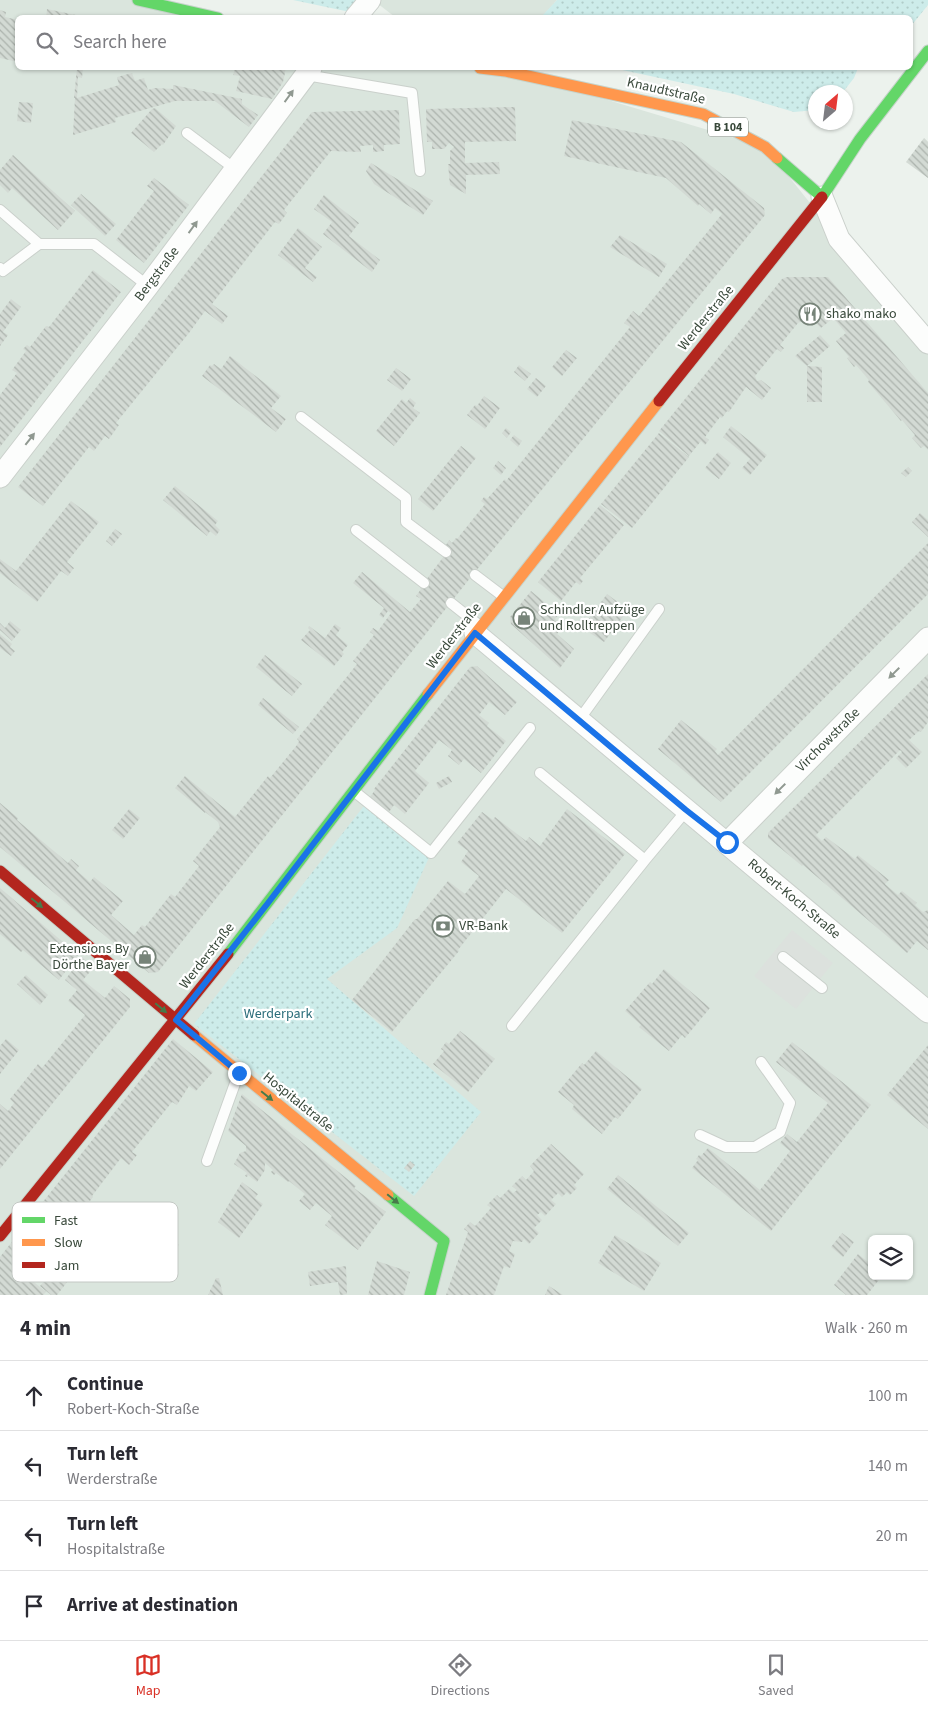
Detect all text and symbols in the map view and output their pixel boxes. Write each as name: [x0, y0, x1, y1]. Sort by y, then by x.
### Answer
search box: [15, 15, 913, 70]
icon: search: [33, 29, 61, 57]
text: Search here: [73, 29, 167, 56]
street label: Knaudtstraße: [625, 72, 707, 110]
north arrow: [808, 85, 853, 130]
one-way arrow: [284, 89, 294, 103]
road number: B 104: [708, 118, 748, 136]
one-way arrow: [187, 220, 197, 233]
street label: Bergstraße: [130, 242, 184, 306]
street label: Werderstraße: [673, 281, 739, 355]
restaurant icon: shako mako: [798, 302, 822, 326]
place label: shako mako: [826, 304, 897, 324]
one-way arrow: [25, 432, 35, 446]
street label: Werderstraße: [422, 599, 486, 673]
place label: Schindler Aufzüge und Rolltreppen: [540, 600, 645, 636]
shop icon: Schindler Aufzüge und Rolltreppen: [512, 606, 536, 630]
one-way arrow: [888, 667, 900, 679]
street label: Virchowstraße: [791, 703, 865, 777]
one-way arrow: [774, 783, 786, 795]
route start: [716, 831, 739, 854]
street label: Robert-Koch-Straße: [743, 854, 845, 944]
one-way arrow: [31, 897, 43, 909]
bank icon: VR-Bank: [431, 914, 455, 938]
place label: VR-Bank: [459, 916, 508, 936]
street label: Werderstraße: [175, 919, 239, 993]
place label: Extensions By Dörthe Bayer: [49, 939, 129, 975]
shop icon: Extensions By Dörthe Bayer: [133, 945, 157, 969]
one-way arrow: [155, 1002, 167, 1014]
park label: Werderpark: [244, 1004, 312, 1024]
route end: [228, 1062, 251, 1085]
street label: Hospitalstraße: [258, 1067, 338, 1137]
one-way arrow: [260, 1091, 273, 1102]
one-way arrow: [386, 1193, 398, 1205]
legend: [12, 1202, 178, 1282]
text: Fast: [54, 1211, 78, 1231]
text: Slow: [54, 1233, 83, 1253]
map controls: [868, 1235, 913, 1280]
button: layers: [868, 1235, 913, 1280]
text: Jam: [54, 1256, 79, 1276]
text: 4 min: [20, 1313, 71, 1343]
text: Walk · 260 m: [825, 1317, 908, 1339]
text: Continue: [67, 1371, 144, 1398]
icon: ahead: [20, 1382, 48, 1410]
text: 100 m: [868, 1385, 908, 1407]
text: Robert-Koch-Straße: [67, 1398, 199, 1420]
text: Turn left: [67, 1441, 138, 1468]
icon: left: [20, 1452, 48, 1480]
text: 140 m: [868, 1455, 908, 1477]
text: Werderstraße: [67, 1468, 157, 1490]
text: Turn left: [67, 1511, 138, 1538]
icon: left: [20, 1522, 48, 1550]
text: 20 m: [876, 1525, 908, 1547]
text: Hospitalstraße: [67, 1538, 165, 1560]
icon: arrive: [20, 1592, 48, 1620]
text: Arrive at destination: [67, 1592, 238, 1619]
tab: Map: [134, 1651, 162, 1701]
tab: Directions: [430, 1651, 490, 1701]
tab: Saved: [758, 1651, 794, 1701]

